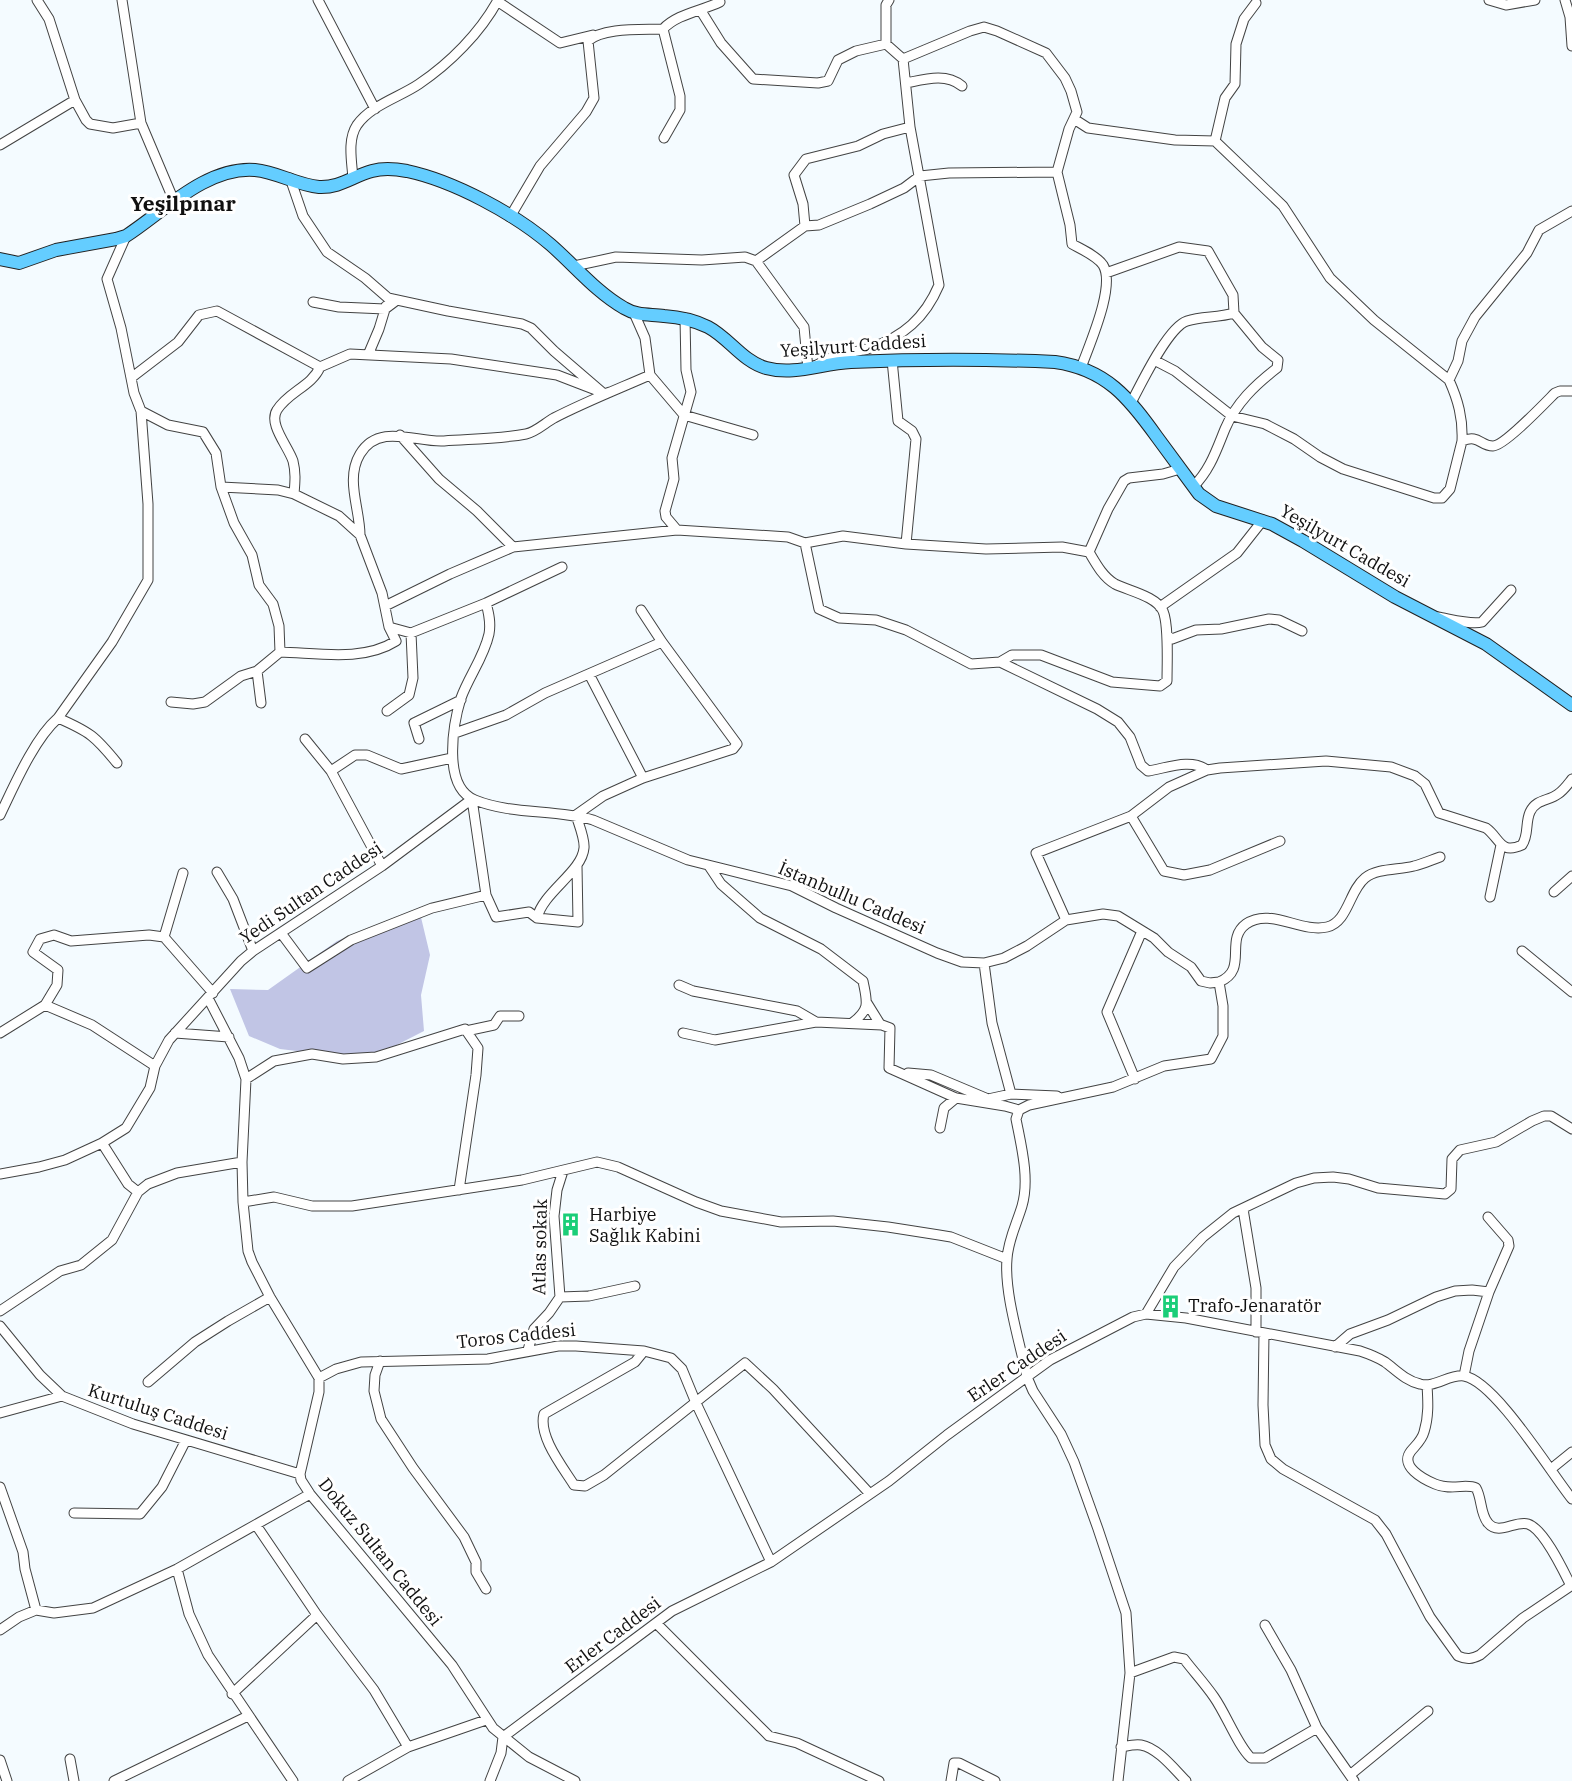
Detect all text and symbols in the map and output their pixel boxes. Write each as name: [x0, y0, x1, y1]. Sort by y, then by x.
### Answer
district label: Yeşilpınar: [130, 189, 236, 217]
street label: Yeşilyurt Caddesi: [779, 329, 927, 362]
street label: Yeşilyurt Caddesi: [1276, 499, 1415, 592]
street label: Yedi Sultan Caddesi: [235, 836, 387, 949]
street label: İstanbullu Caddesi: [775, 856, 930, 939]
street label: Atlas sokak: [527, 1198, 552, 1295]
place label: Harbiye Sağlık Kabini: [589, 1203, 701, 1247]
building icon: Harbiye Sağlık Kabini: [558, 1212, 584, 1238]
building icon: Trafo-Jenaratör: [1157, 1293, 1183, 1319]
place label: Trafo-Jenaratör: [1188, 1294, 1321, 1317]
street label: Toros Caddesi: [455, 1318, 577, 1353]
street label: Erler Caddesi: [963, 1324, 1071, 1407]
street label: Kurtuluş Caddesi: [85, 1378, 231, 1445]
street label: Dokuz Sultan Caddesi: [314, 1473, 447, 1631]
street label: Erler Caddesi: [560, 1591, 665, 1678]

